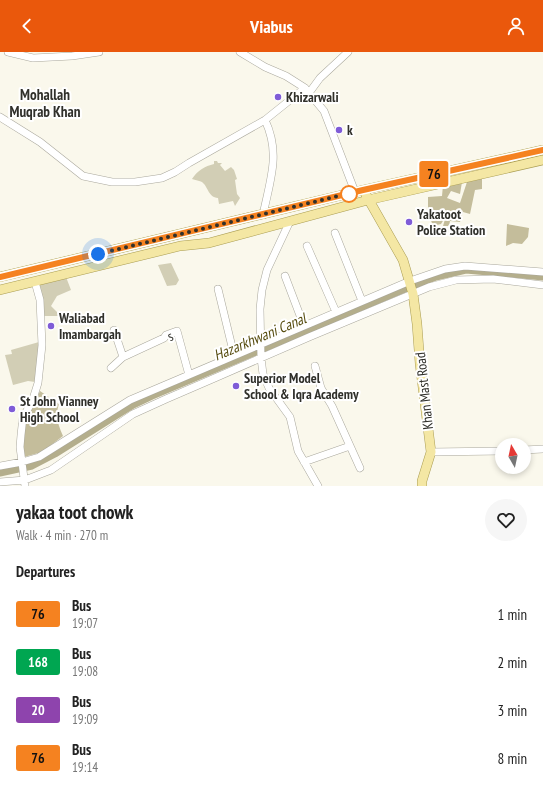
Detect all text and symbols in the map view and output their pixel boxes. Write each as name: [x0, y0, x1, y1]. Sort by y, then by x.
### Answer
icon: back: [16, 15, 38, 37]
text: Viabus: [250, 15, 293, 38]
icon: person: [505, 15, 527, 37]
district label: Mohallah Muqrab Khan: [9, 85, 81, 121]
place label: Khizarwali: [286, 88, 339, 106]
marker: Khizarwali: [273, 92, 283, 102]
place label: k: [347, 121, 353, 139]
marker: k: [334, 125, 344, 135]
line badge: 76: [416, 161, 452, 187]
text: 76: [427, 165, 441, 183]
unlabelled marker: [340, 185, 358, 203]
place label: Yakatoot Police Station: [416, 205, 485, 239]
marker: Yakatoot Police Station: [404, 217, 414, 227]
your location: [88, 244, 108, 264]
water label: Hazarkhwani Canal: [211, 308, 310, 365]
place label: Waliabad Imambargah: [58, 309, 121, 343]
marker: Waliabad Imambargah: [46, 321, 56, 331]
street label: s: [164, 327, 176, 345]
street label: Khan Mast Road: [411, 351, 437, 431]
place label: Superior Model School & Iqra Academy: [244, 369, 359, 403]
marker: Superior Model School & Iqra Academy: [231, 381, 241, 391]
place label: St John Vianney High School: [20, 392, 99, 426]
marker: St John Vianney High School: [7, 404, 17, 414]
north arrow: [495, 438, 531, 474]
map controls: [495, 438, 531, 474]
button: heart: [485, 499, 527, 541]
text: yakaa toot chowk: [16, 500, 133, 524]
text: Walk · 4 min · 270 m: [16, 527, 108, 544]
text: Departures: [16, 562, 75, 581]
text: Bus: [72, 596, 91, 615]
text: 76: [31, 605, 45, 623]
text: 1 min: [497, 605, 527, 624]
text: 19:07: [72, 615, 98, 632]
text: Bus: [72, 644, 91, 663]
text: 168: [28, 653, 48, 671]
text: 2 min: [497, 653, 527, 672]
text: 19:08: [72, 663, 98, 680]
text: Bus: [72, 692, 91, 711]
text: 20: [31, 701, 45, 719]
text: 3 min: [497, 701, 527, 720]
text: 19:09: [72, 711, 98, 728]
text: Bus: [72, 740, 91, 759]
text: 76: [31, 749, 45, 767]
text: 8 min: [497, 749, 527, 768]
text: 19:14: [72, 759, 98, 776]

